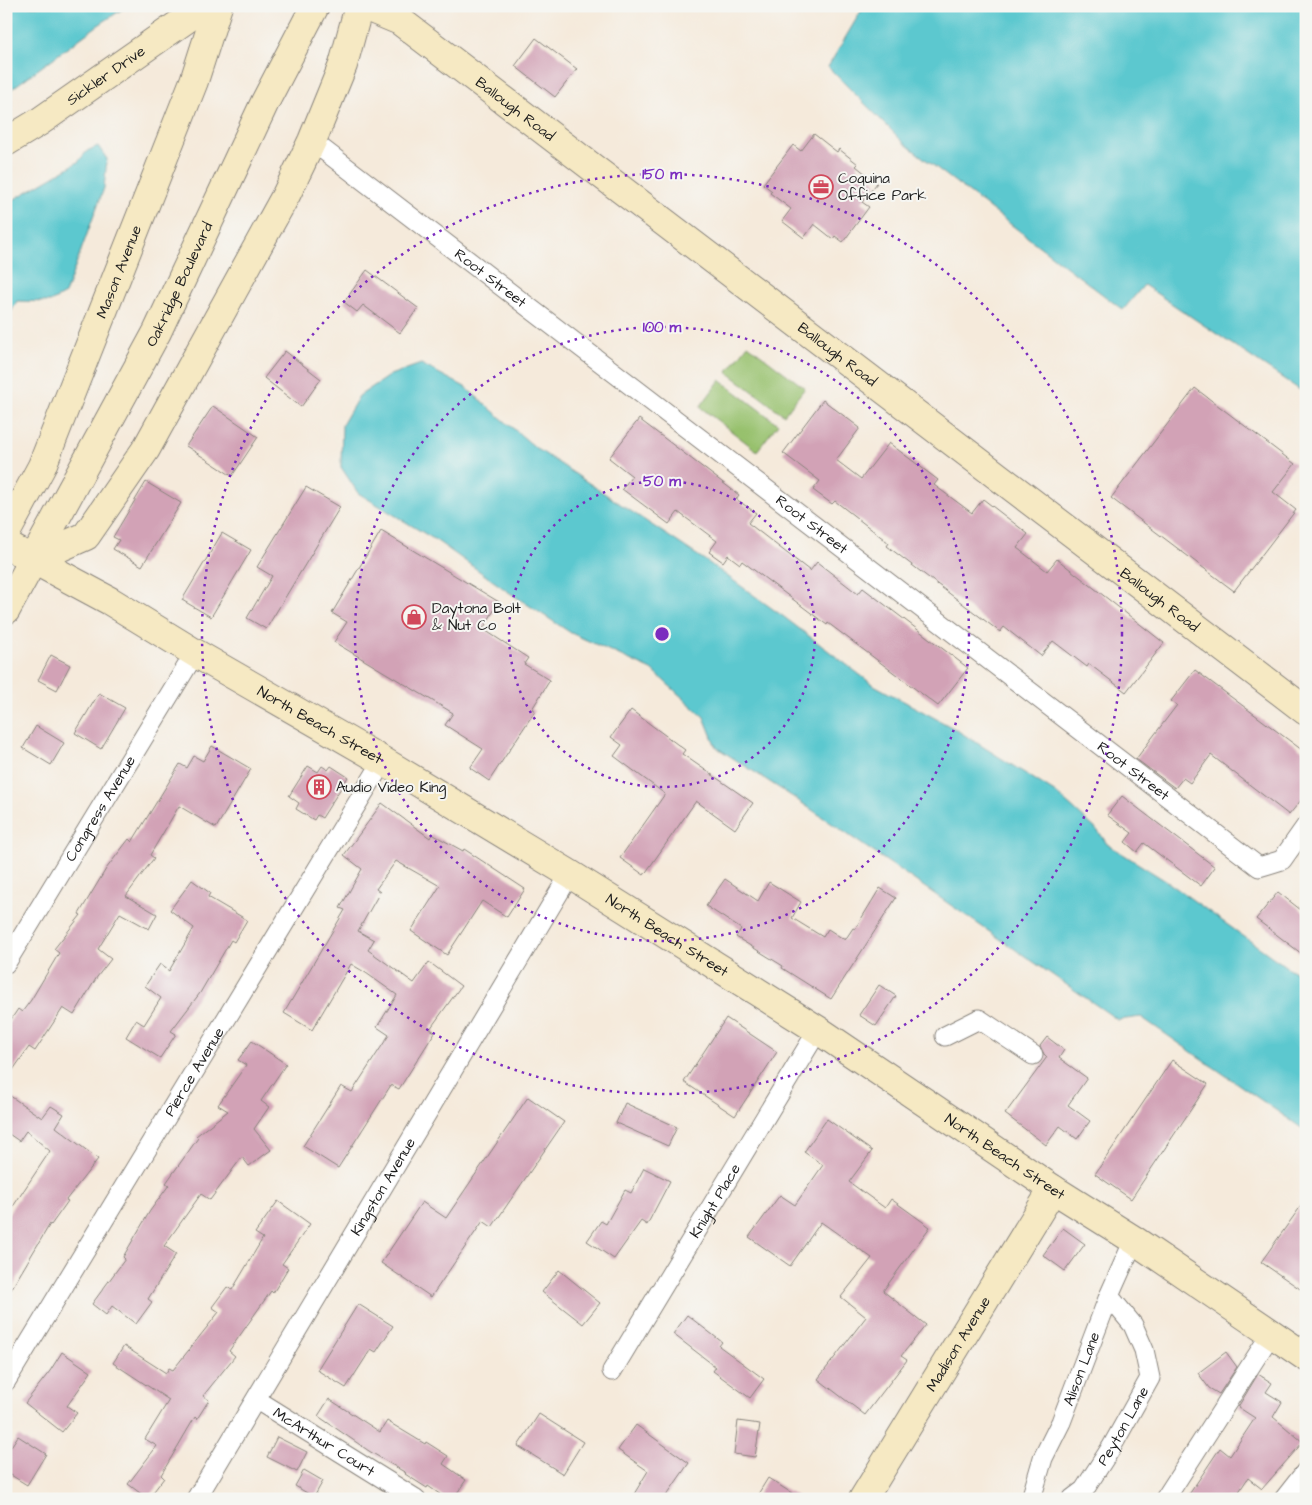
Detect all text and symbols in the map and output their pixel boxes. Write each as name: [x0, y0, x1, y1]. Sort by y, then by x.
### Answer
street label: Sickler Drive: [62, 41, 150, 111]
street label: Ballough Road: [471, 72, 559, 146]
text: 150 m: [642, 164, 682, 185]
place label: Coquina Office Park: [838, 168, 926, 206]
office icon: Coquina Office Park: [808, 174, 834, 200]
street label: Oakridge Boulevard: [141, 218, 218, 351]
street label: Mason Avenue: [91, 222, 147, 321]
street label: Root Street: [450, 244, 531, 313]
text: 100 m: [643, 317, 682, 338]
street label: Ballough Road: [793, 318, 882, 392]
text: 50 m: [643, 471, 681, 492]
street label: Root Street: [771, 490, 852, 559]
street label: Ballough Road: [1115, 563, 1204, 637]
place label: Daytona Bolt & Nut Co: [432, 598, 521, 636]
shop icon: Daytona Bolt & Nut Co: [401, 604, 427, 630]
centre of rings: [653, 625, 671, 643]
street label: North Beach Street: [253, 681, 386, 770]
street label: Root Street: [1093, 737, 1174, 806]
street label: Congress Avenue: [60, 752, 141, 866]
building icon: Audio Video King: [306, 774, 332, 800]
place label: Audio Video King: [336, 777, 446, 799]
street label: North Beach Street: [602, 889, 732, 982]
street label: Pierce Avenue: [159, 1023, 230, 1120]
street label: North Beach Street: [940, 1109, 1069, 1205]
street label: Kingston Avenue: [346, 1134, 421, 1240]
street label: Knight Place: [685, 1160, 746, 1242]
street label: Madison Avenue: [921, 1292, 996, 1396]
street label: Alison Lane: [1058, 1329, 1105, 1409]
street label: Peyton Lane: [1092, 1383, 1154, 1470]
street label: McArthur Court: [269, 1403, 379, 1482]

